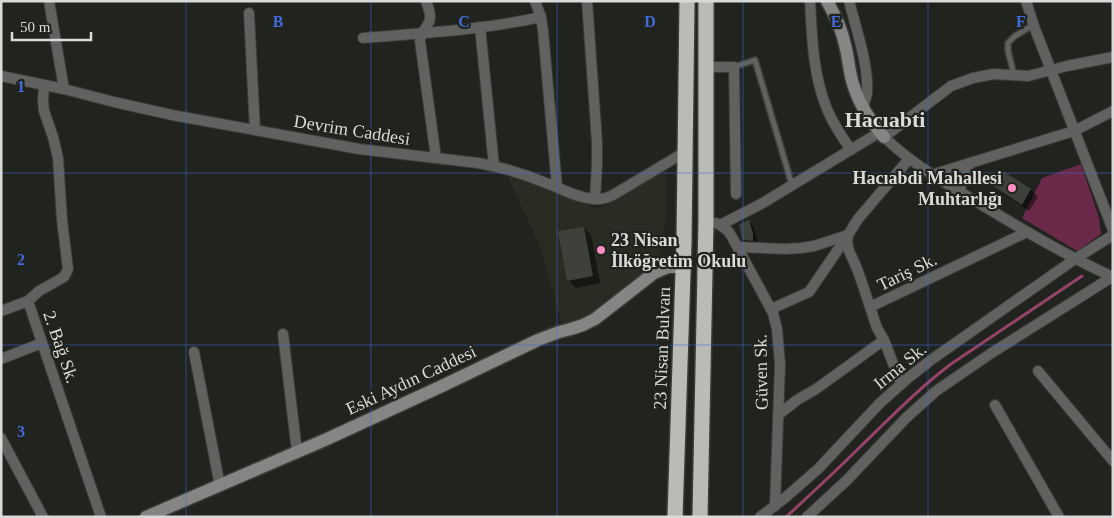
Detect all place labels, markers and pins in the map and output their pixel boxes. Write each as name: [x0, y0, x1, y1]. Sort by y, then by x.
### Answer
place label: Hacıabdi Mahallesi Muhtarlığı: [852, 168, 1002, 209]
marker: Hacıabdi Mahallesi Muhtarlığı: [1006, 182, 1018, 194]
place label: 23 Nisan İlköğretim Okulu: [611, 230, 746, 271]
marker: 23 Nisan İlköğretim Okulu: [595, 244, 607, 256]

